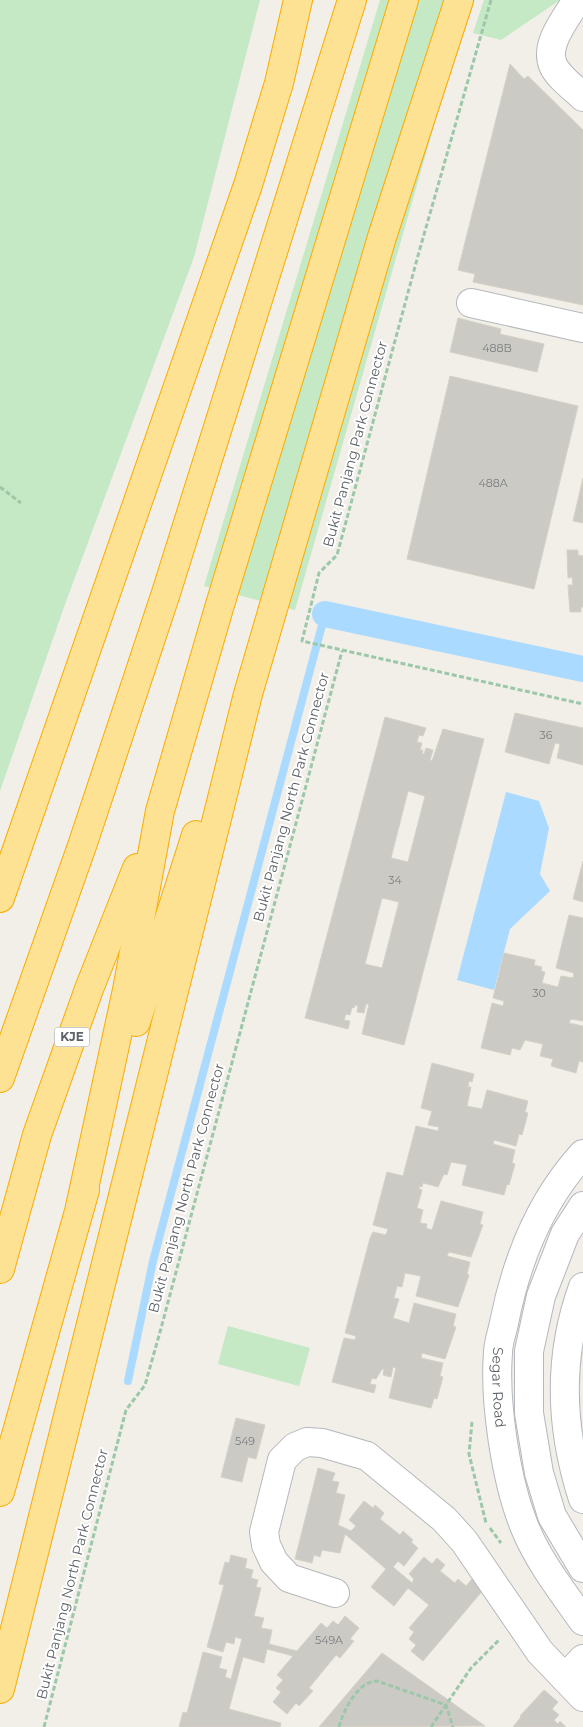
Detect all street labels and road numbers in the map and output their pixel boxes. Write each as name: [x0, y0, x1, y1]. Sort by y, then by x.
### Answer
street label: Bukit Panjang Park Connector: [319, 338, 391, 549]
street label: Bukit Panjang North Park Connector: [249, 670, 333, 924]
road number: KJE: [54, 1028, 90, 1046]
street label: Bukit Panjang North Park Connector: [144, 1061, 228, 1315]
street label: Segar Road: [488, 1347, 510, 1429]
street label: Bukit Panjang North Park Connector: [32, 1446, 112, 1701]

